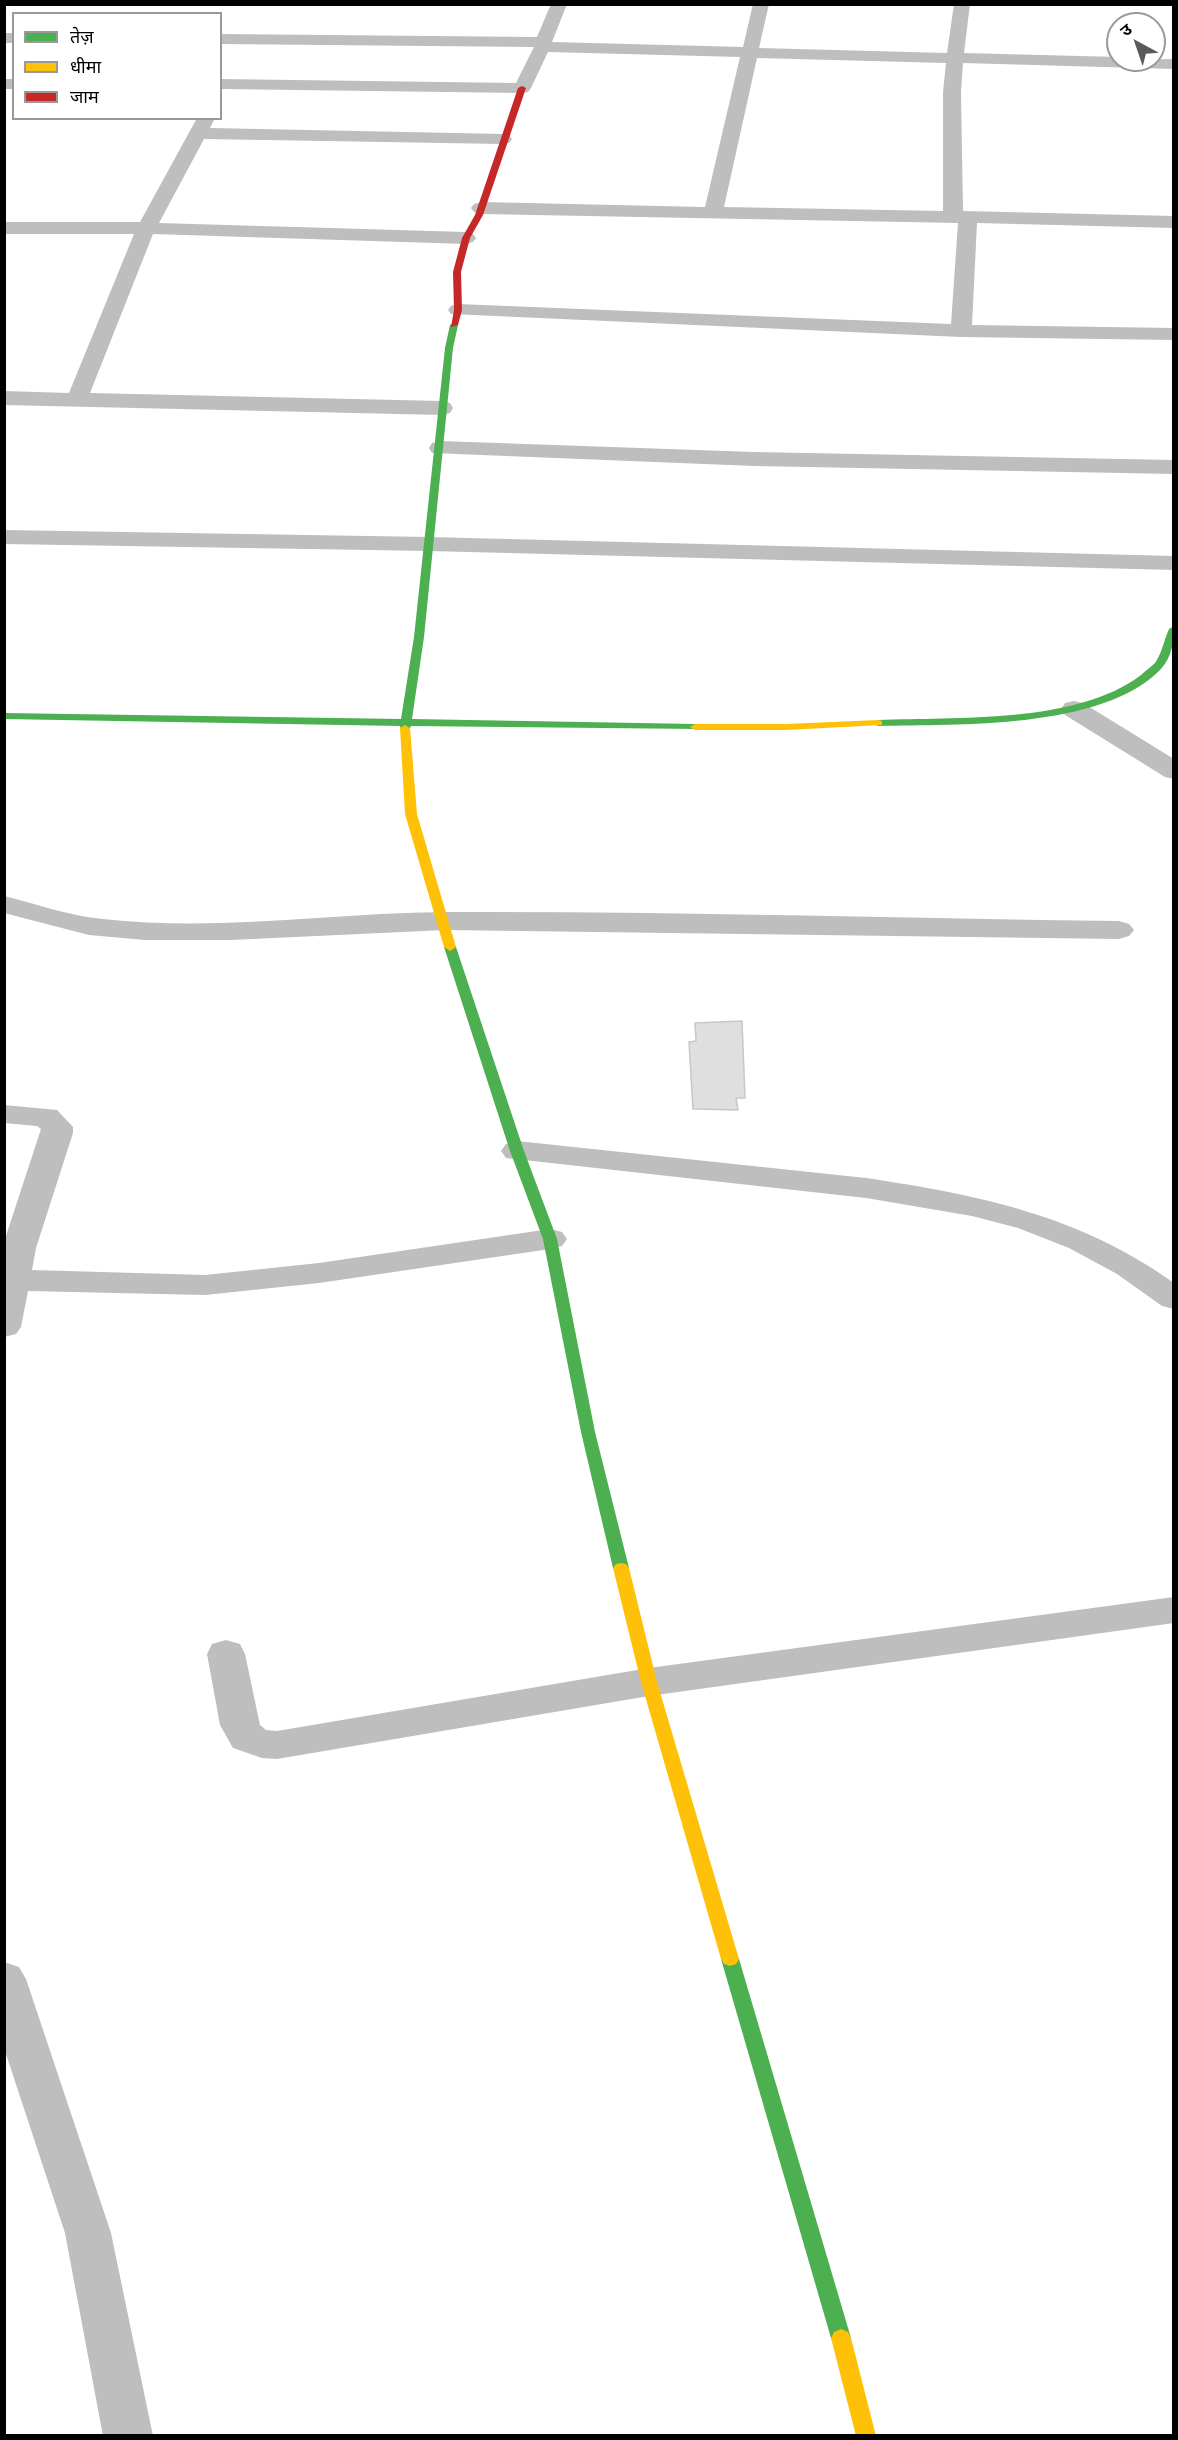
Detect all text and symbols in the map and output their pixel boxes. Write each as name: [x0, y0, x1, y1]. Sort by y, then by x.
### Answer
legend: [12, 12, 222, 120]
north arrow: [1106, 12, 1166, 72]
text: उ: [1115, 18, 1136, 41]
text: तेज़: [70, 24, 94, 49]
text: धीमा: [70, 54, 101, 79]
text: जाम: [70, 84, 99, 109]

